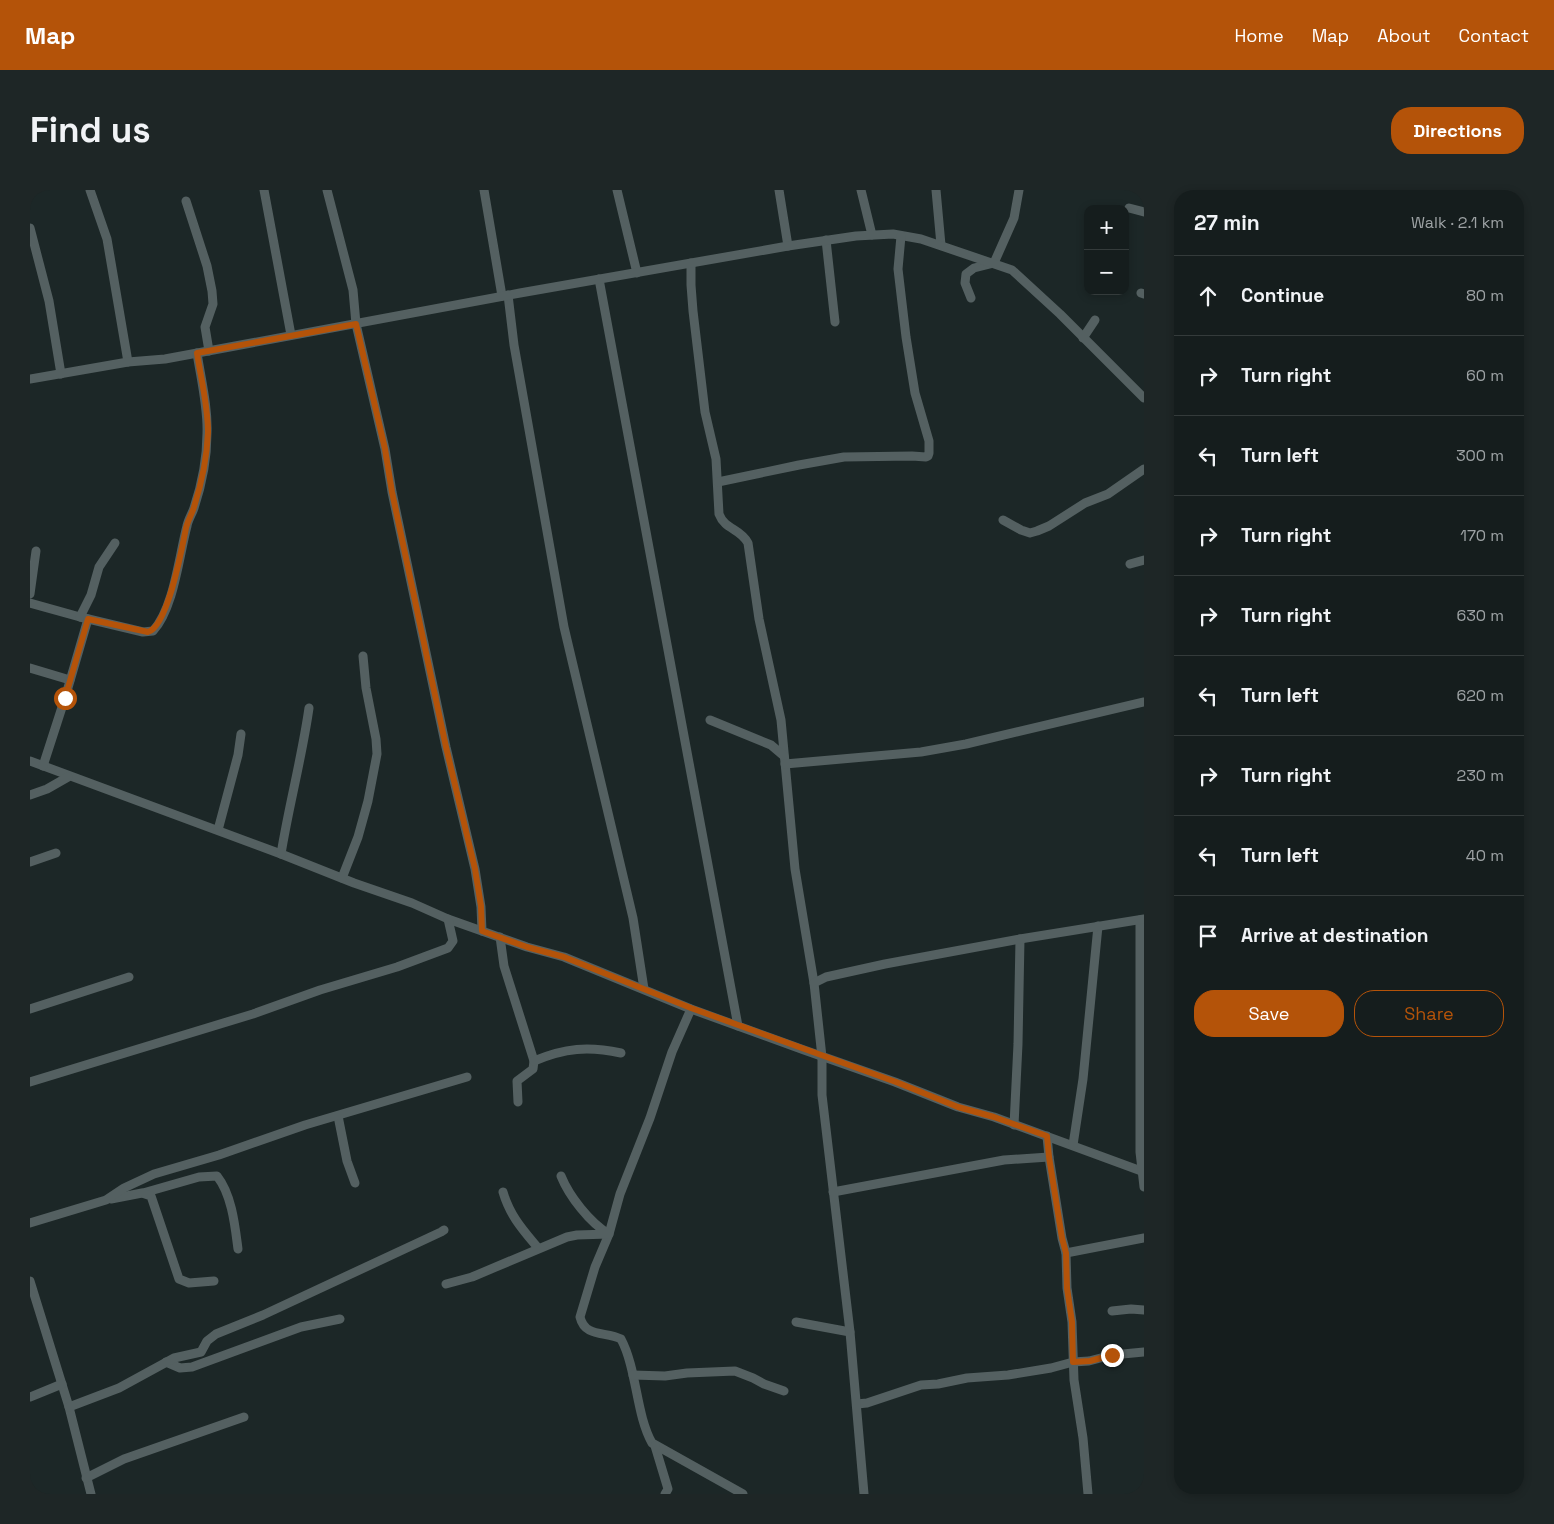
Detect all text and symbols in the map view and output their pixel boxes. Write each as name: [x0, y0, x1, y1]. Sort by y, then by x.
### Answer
text: Map: [25, 20, 75, 51]
text: Home: [1235, 24, 1284, 47]
text: Map: [1312, 24, 1349, 47]
text: About: [1377, 24, 1431, 47]
text: Contact: [1459, 24, 1529, 47]
button: Directions: [1391, 107, 1524, 154]
text: Find us: [30, 108, 151, 152]
map controls: [1084, 205, 1129, 295]
button: +: [1084, 205, 1129, 250]
text: 27 min: [1194, 209, 1260, 236]
text: Walk · 2.1 km: [1411, 212, 1504, 233]
button: −: [1084, 250, 1129, 295]
icon: ahead: [1194, 282, 1222, 310]
text: Continue: [1241, 283, 1324, 308]
text: 80 m: [1466, 285, 1504, 306]
icon: right: [1194, 362, 1222, 390]
text: Turn right: [1241, 363, 1331, 388]
text: 60 m: [1466, 365, 1504, 386]
icon: left: [1194, 442, 1222, 470]
text: Turn left: [1241, 443, 1319, 468]
text: 300 m: [1456, 445, 1504, 466]
icon: right: [1194, 522, 1222, 550]
text: Turn right: [1241, 523, 1331, 548]
text: 170 m: [1460, 525, 1504, 546]
icon: right: [1194, 602, 1222, 630]
text: Turn right: [1241, 603, 1331, 628]
text: 630 m: [1456, 605, 1504, 626]
icon: left: [1194, 682, 1222, 710]
text: Turn left: [1241, 683, 1319, 708]
text: 620 m: [1456, 685, 1504, 706]
route start: [54, 687, 77, 710]
icon: right: [1194, 762, 1222, 790]
text: Turn right: [1241, 763, 1331, 788]
text: 230 m: [1457, 765, 1504, 786]
icon: left: [1194, 842, 1222, 870]
text: Turn left: [1241, 843, 1319, 868]
text: 40 m: [1466, 845, 1504, 866]
icon: arrive: [1194, 922, 1222, 950]
text: Arrive at destination: [1241, 923, 1429, 948]
button: Save: [1194, 990, 1344, 1037]
button: Share: [1354, 990, 1504, 1037]
route end: [1101, 1344, 1124, 1367]

